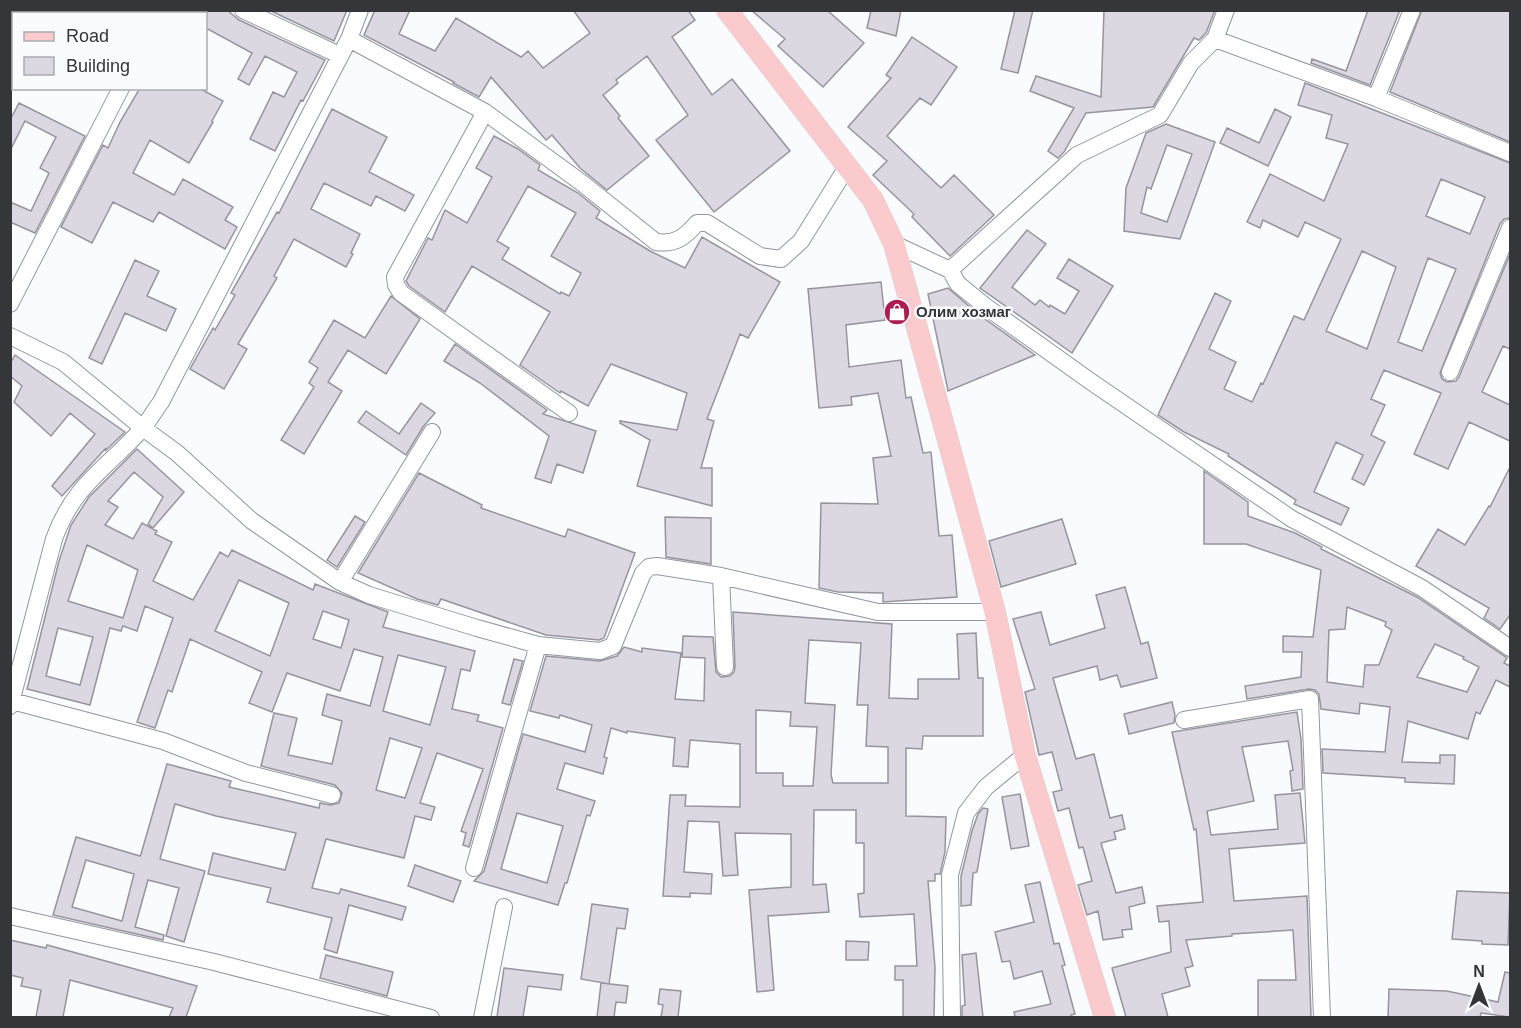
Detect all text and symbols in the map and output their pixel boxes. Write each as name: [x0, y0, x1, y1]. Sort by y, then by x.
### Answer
legend: [12, 12, 207, 90]
text: Road: [66, 26, 109, 46]
text: Building: [66, 56, 130, 76]
shop icon: Олим хозмаг: [882, 297, 912, 327]
place label: Олим хозмаг: [916, 303, 1011, 320]
north arrow: [1449, 956, 1509, 1016]
text: N: [1473, 963, 1485, 980]

